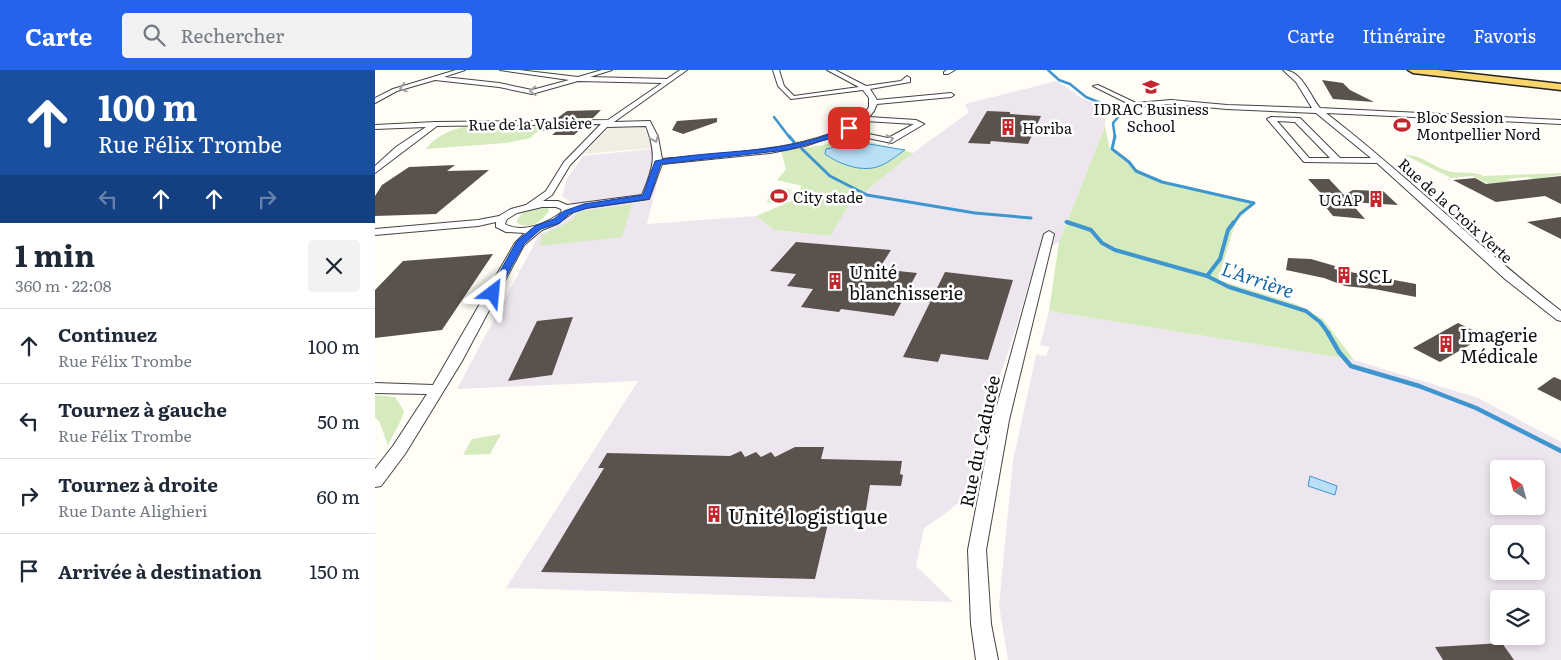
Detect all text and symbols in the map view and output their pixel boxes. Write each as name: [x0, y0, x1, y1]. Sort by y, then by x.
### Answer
search box: [122, 13, 472, 58]
text: Carte: [25, 18, 92, 53]
icon: search: [140, 21, 168, 49]
text: Rechercher: [180, 21, 284, 49]
text: Carte: [1287, 22, 1334, 49]
text: Itinéraire: [1362, 22, 1445, 49]
text: Favoris: [1473, 22, 1536, 49]
school or university icon: IDRAC Business School: [1141, 77, 1161, 97]
text: 100 m: [98, 80, 198, 132]
one-way arrow: [400, 82, 408, 92]
one-way arrow: [529, 85, 537, 96]
icon: ahead: [15, 90, 80, 155]
place label: IDRAC Business School: [1094, 97, 1209, 137]
place label: Bloc Session Montpellier Nord: [1416, 105, 1541, 145]
pin: [828, 107, 870, 149]
street label: Rue de la Valsière: [468, 110, 592, 136]
icon: arrive: [835, 114, 863, 142]
sports icon: Bloc Session Montpellier Nord: [1392, 115, 1412, 135]
place label: Horiba: [1022, 116, 1073, 139]
building icon: Horiba: [998, 117, 1018, 137]
text: Rue Félix Trombe: [98, 127, 282, 160]
one-way arrow: [649, 134, 659, 142]
one-way arrow: [886, 134, 894, 145]
street label: Rue de la Croix Verte: [1394, 152, 1519, 268]
icon: left: [94, 185, 122, 213]
icon: ahead: [147, 185, 175, 213]
icon: ahead: [200, 185, 228, 213]
icon: right: [253, 185, 281, 213]
place label: City stade: [793, 185, 863, 208]
sports icon: City stade: [769, 186, 789, 206]
place label: UGAP: [1319, 188, 1362, 211]
building icon: UGAP: [1366, 189, 1386, 209]
text: 1 min: [15, 232, 95, 276]
button: close: [308, 240, 360, 292]
water label: L'Arrière: [1218, 254, 1298, 304]
place label: Unité blanchisserie: [849, 258, 963, 306]
place label: SCL: [1358, 262, 1393, 289]
building icon: SCL: [1334, 265, 1354, 285]
position arrow: [466, 266, 518, 318]
building icon: Unité blanchisserie: [825, 271, 845, 291]
text: 360 m · 22:08: [15, 273, 112, 297]
text: Continuez: [58, 320, 157, 348]
place label: Imagerie Médicale: [1460, 321, 1538, 369]
icon: ahead: [15, 332, 43, 360]
text: 100 m: [308, 332, 360, 360]
building icon: Imagerie Médicale: [1436, 334, 1456, 354]
text: Rue Félix Trombe: [58, 348, 192, 372]
street label: Rue du Caducée: [952, 373, 1006, 509]
text: Tournez à gauche: [58, 395, 227, 423]
icon: left: [15, 407, 43, 435]
text: 50 m: [317, 407, 360, 435]
text: Rue Félix Trombe: [58, 423, 192, 447]
north arrow: [1490, 460, 1545, 515]
map controls: [1490, 460, 1545, 645]
text: Tournez à droite: [58, 470, 218, 498]
icon: right: [15, 482, 43, 510]
text: 60 m: [317, 482, 360, 510]
text: Rue Dante Alighieri: [58, 498, 207, 522]
place label: Unité logistique: [728, 499, 888, 530]
building icon: Unité logistique: [704, 504, 724, 524]
button: search: [1490, 525, 1545, 580]
icon: arrive: [15, 557, 43, 585]
text: Arrivée à destination: [58, 557, 262, 585]
text: 150 m: [309, 557, 360, 585]
button: layers: [1490, 590, 1545, 645]

